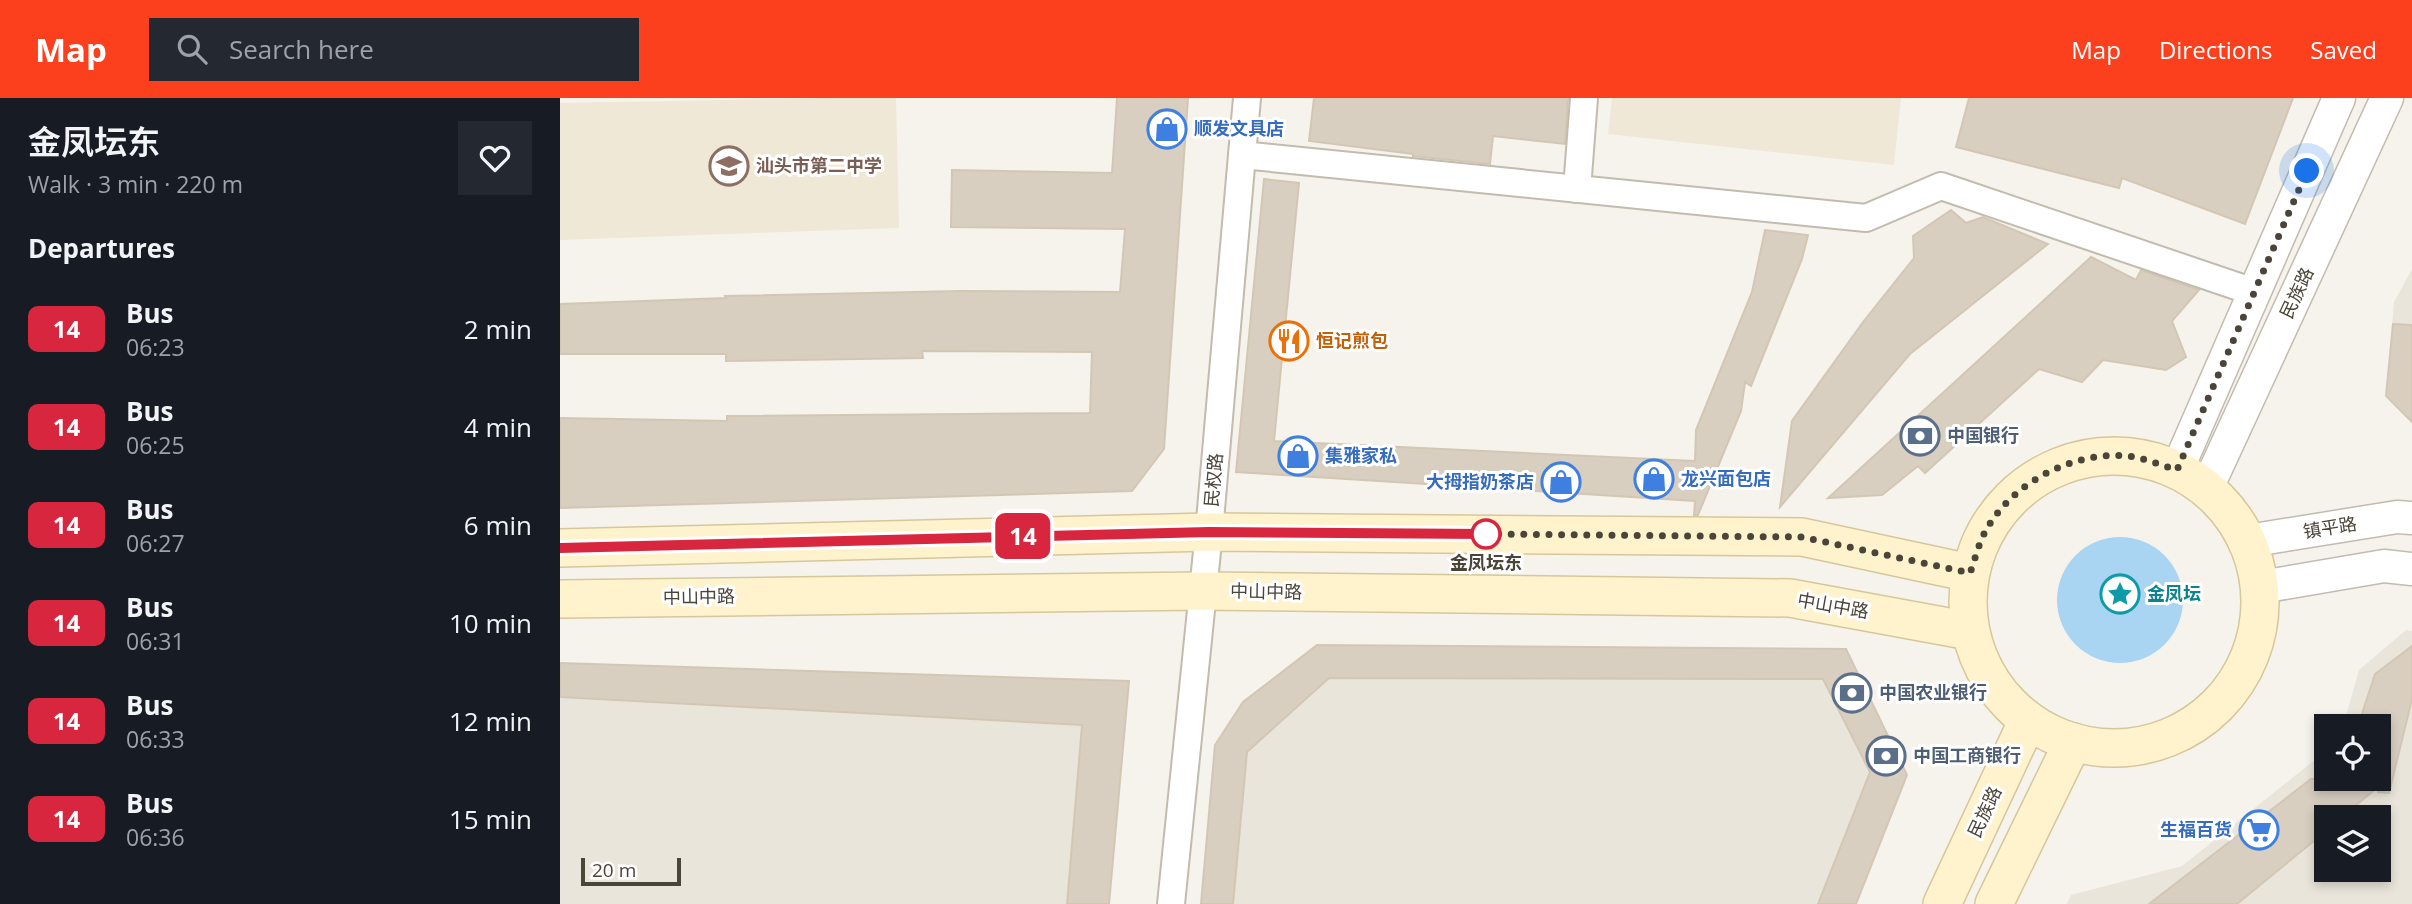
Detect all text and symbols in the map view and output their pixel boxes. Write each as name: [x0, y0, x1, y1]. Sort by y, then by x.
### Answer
search box: [149, 18, 639, 81]
text: Map: [35, 27, 107, 72]
icon: search: [173, 30, 211, 68]
text: Search here: [229, 31, 374, 67]
text: Map: [2071, 33, 2121, 66]
text: Directions: [2159, 33, 2272, 66]
text: Saved: [2310, 33, 2377, 66]
shop icon: 顺发文具店: [1146, 108, 1188, 150]
place label: 顺发文具店: [1194, 116, 1284, 140]
text: 金凤坛东: [28, 119, 160, 164]
button: heart: [458, 121, 532, 195]
school or university icon: 汕头市第二中学: [708, 145, 750, 187]
place label: 汕头市第二中学: [756, 153, 882, 177]
your location: [2289, 153, 2324, 188]
text: Walk · 3 min · 220 m: [28, 168, 243, 200]
text: Departures: [28, 230, 175, 266]
street label: 民族路: [2274, 263, 2318, 322]
text: Bus: [126, 295, 173, 331]
text: 2 min: [464, 311, 532, 347]
text: 14: [53, 312, 80, 345]
restaurant icon: 恒记煎包: [1268, 320, 1310, 362]
place label: 恒记煎包: [1316, 328, 1388, 352]
text: 06:23: [126, 331, 185, 363]
text: Bus: [126, 393, 173, 429]
text: 4 min: [464, 409, 532, 445]
text: 14: [53, 410, 80, 443]
bank icon: 中国银行: [1899, 415, 1941, 457]
place label: 中国银行: [1947, 423, 2019, 447]
text: 06:25: [126, 429, 185, 461]
shop icon: 集雅家私: [1277, 435, 1319, 477]
place label: 集雅家私: [1325, 443, 1397, 467]
street label: 民权路: [1199, 452, 1227, 508]
shop icon: 龙兴面包店: [1633, 458, 1675, 500]
shop icon: 大拇指奶茶店: [1540, 461, 1582, 503]
place label: 龙兴面包店: [1681, 466, 1771, 490]
place label: 大拇指奶茶店: [1426, 469, 1534, 493]
text: Bus: [126, 491, 173, 527]
text: 6 min: [464, 507, 532, 543]
text: 14: [53, 508, 80, 541]
street label: 镇平路: [2301, 511, 2358, 543]
line badge: 14: [992, 513, 1054, 559]
text: 14: [1009, 519, 1037, 552]
marker: 金凤坛东: [1471, 519, 1501, 549]
text: 06:27: [126, 527, 185, 559]
place label: 金凤坛东: [1450, 550, 1522, 574]
place icon: 金凤坛: [2099, 573, 2141, 615]
street label: 中山中路: [1230, 578, 1302, 604]
place label: 金凤坛: [2147, 581, 2201, 605]
street label: 中山中路: [663, 583, 735, 609]
street label: 中山中路: [1796, 587, 1871, 623]
text: Bus: [126, 589, 173, 625]
text: 10 min: [449, 605, 532, 641]
text: 14: [53, 606, 80, 639]
text: 06:31: [126, 625, 185, 657]
bank icon: 中国农业银行: [1831, 672, 1873, 714]
place label: 中国农业银行: [1879, 680, 1987, 704]
text: Bus: [126, 687, 173, 723]
text: 12 min: [449, 703, 532, 739]
text: 14: [53, 704, 80, 737]
map controls: [2314, 714, 2391, 882]
button: locate: [2314, 714, 2391, 791]
text: 06:33: [126, 723, 185, 755]
bank icon: 中国工商银行: [1865, 735, 1907, 777]
place label: 中国工商银行: [1913, 743, 2021, 767]
street label: 民族路: [1962, 782, 2006, 841]
text: Bus: [126, 785, 173, 821]
text: 15 min: [449, 801, 532, 837]
text: 14: [53, 802, 80, 835]
button: layers: [2314, 805, 2391, 882]
supermarket icon: 生福百货: [2238, 809, 2280, 851]
place label: 生福百货: [2160, 817, 2232, 841]
text: 06:36: [126, 821, 185, 853]
scale bar: [581, 855, 681, 887]
text: 20 m: [592, 857, 636, 883]

